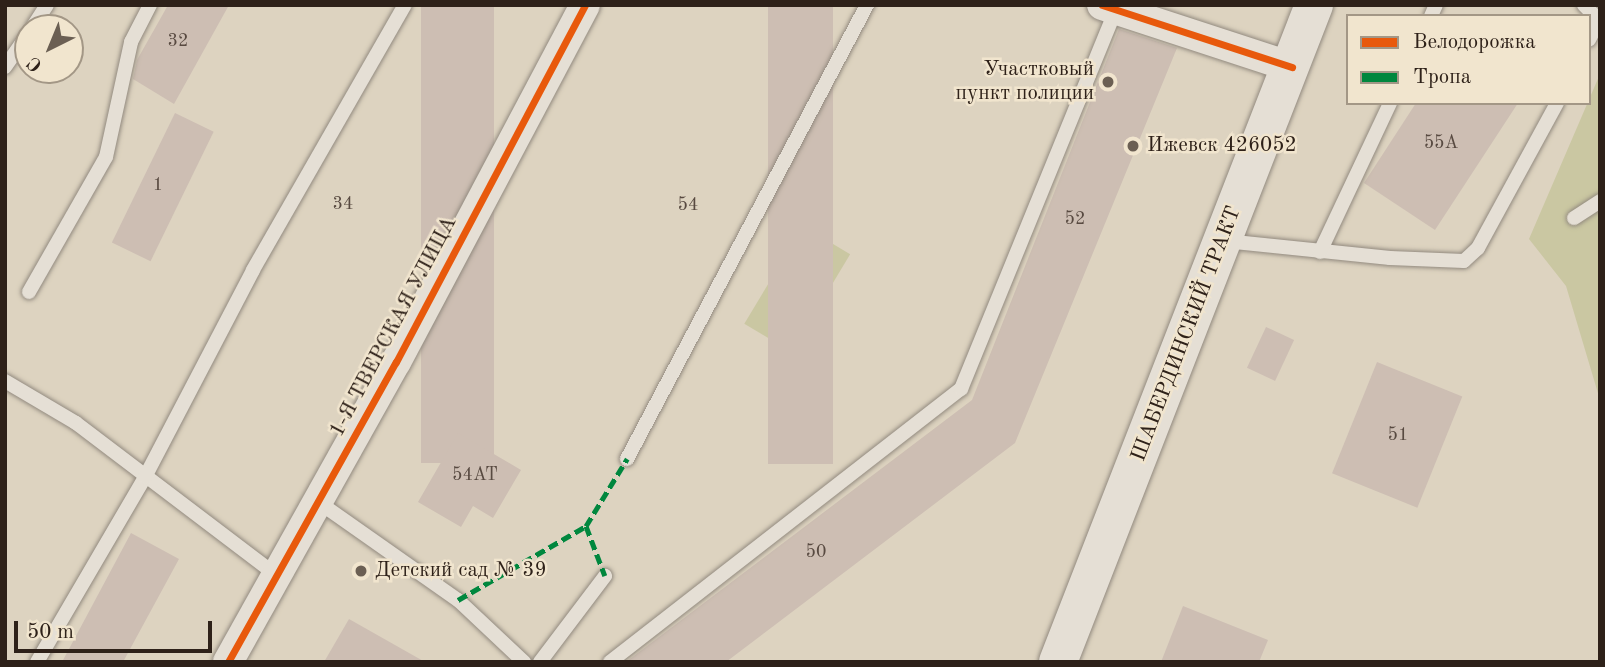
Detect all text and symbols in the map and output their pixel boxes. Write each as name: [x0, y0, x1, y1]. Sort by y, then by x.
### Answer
north arrow: [14, 14, 84, 84]
legend: [1346, 14, 1591, 105]
house number: 32: [168, 30, 188, 52]
text: Велодорожка: [1413, 32, 1536, 53]
text: С: [25, 52, 47, 74]
place label: Участковый пункт полиции: [956, 57, 1094, 107]
text: Тропа: [1413, 67, 1471, 88]
marker: Участковый пункт полиции: [1100, 74, 1116, 90]
house number: 55А: [1424, 132, 1458, 154]
place label: Ижевск 426052: [1147, 133, 1297, 159]
marker: Ижевск 426052: [1125, 138, 1141, 154]
house number: 1: [153, 174, 163, 196]
house number: 34: [333, 193, 353, 215]
house number: 54: [678, 194, 698, 216]
street label: ШАБЕРДИНСКИЙ ТРАКТ: [1127, 203, 1247, 465]
house number: 52: [1065, 208, 1085, 230]
street label: 1-Я ТВЕРСКАЯ УЛИЦА: [325, 212, 463, 442]
house number: 51: [1388, 424, 1408, 446]
house number: 54АТ: [452, 464, 498, 486]
house number: 50: [806, 541, 826, 563]
place label: Детский сад № 39: [375, 558, 547, 584]
marker: Детский сад № 39: [353, 563, 369, 579]
scale bar: [18, 608, 215, 652]
text: 50 m: [27, 622, 74, 643]

